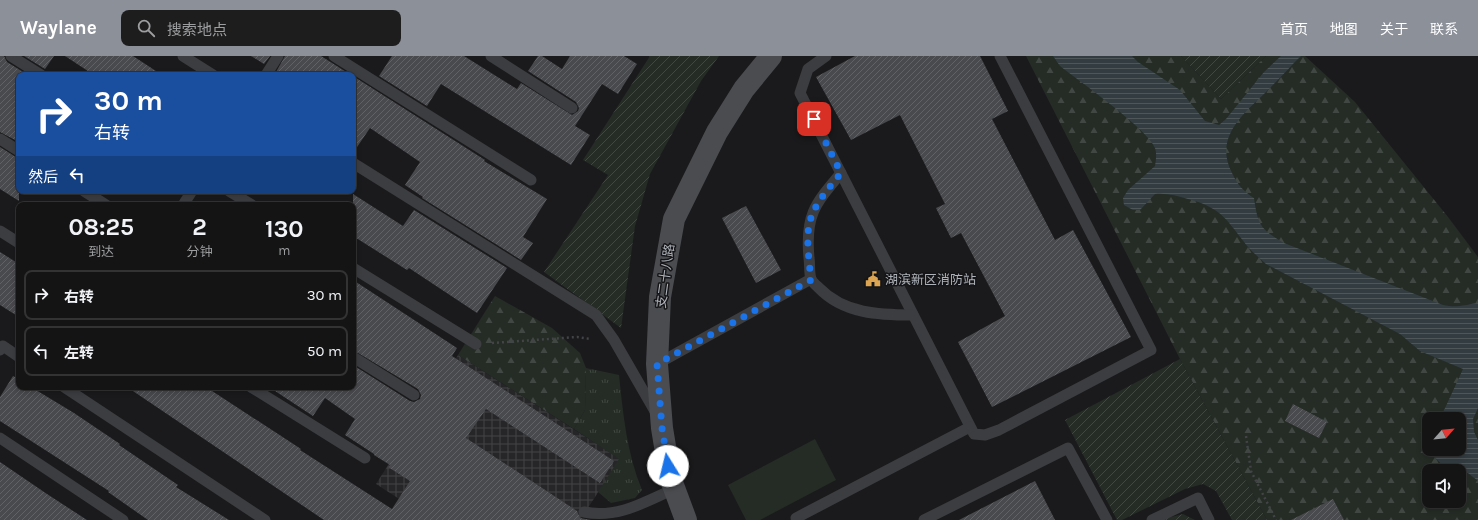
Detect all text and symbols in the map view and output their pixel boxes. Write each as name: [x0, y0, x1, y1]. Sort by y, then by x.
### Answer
search box: [121, 10, 401, 46]
text: Waylane: [20, 17, 97, 39]
icon: search: [135, 17, 157, 39]
text: 搜索地点: [167, 21, 227, 39]
text: 首页: [1280, 21, 1308, 38]
text: 地图: [1330, 21, 1358, 38]
text: 关于: [1380, 21, 1408, 38]
text: 联系: [1430, 21, 1458, 38]
text: 30 m: [94, 84, 163, 117]
icon: right: [28, 88, 80, 140]
pin: [797, 102, 831, 136]
icon: arrive: [803, 108, 825, 130]
text: 右转: [94, 122, 130, 144]
icon: left: [66, 164, 88, 186]
text: 然后: [28, 168, 58, 186]
text: 08:25: [68, 213, 134, 241]
text: 2: [192, 213, 207, 241]
text: 130: [265, 215, 304, 243]
text: m: [278, 243, 290, 258]
street label: 支二十八路: [653, 243, 677, 309]
text: 到达: [88, 244, 114, 259]
text: 分钟: [186, 244, 212, 259]
public building icon: 湖滨新区消防站: [864, 270, 882, 288]
place label: 湖滨新区消防站: [885, 272, 976, 287]
icon: right: [30, 284, 52, 306]
text: 30 m: [307, 286, 342, 304]
text: 右转: [64, 288, 94, 306]
icon: left: [30, 340, 52, 362]
text: 50 m: [307, 342, 342, 360]
text: 左转: [64, 344, 94, 362]
north arrow: [1422, 412, 1466, 456]
map controls: [1422, 412, 1466, 508]
position arrow: [647, 445, 689, 487]
button: sound: [1422, 464, 1466, 508]

